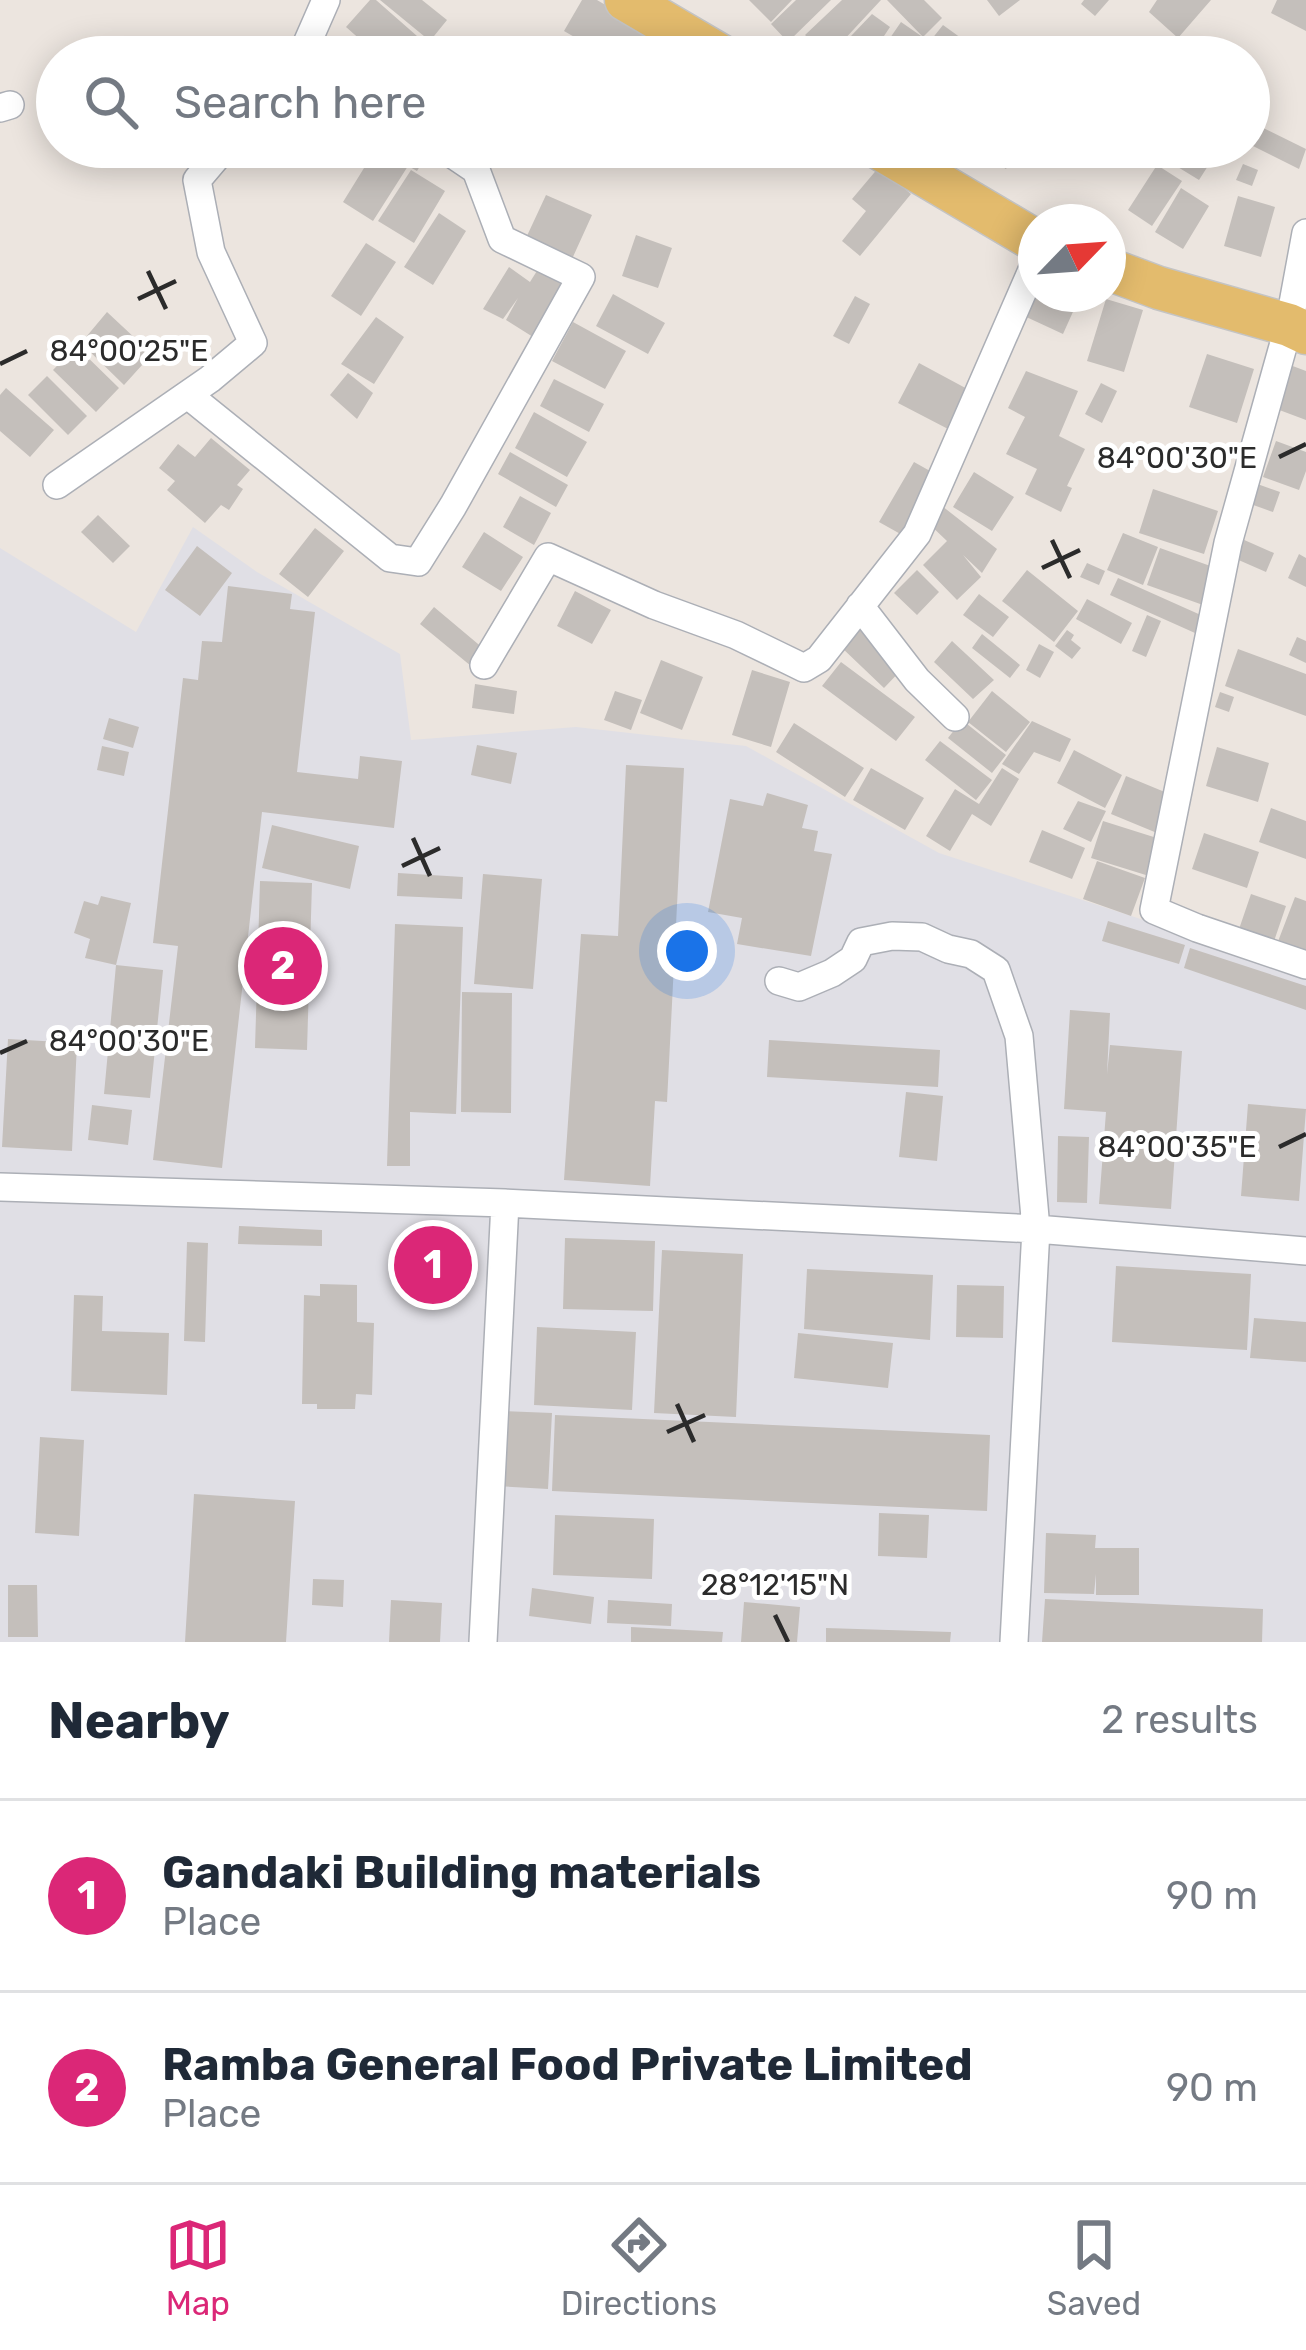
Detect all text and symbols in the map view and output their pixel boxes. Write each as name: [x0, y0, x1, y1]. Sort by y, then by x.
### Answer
search box: [36, 36, 1270, 168]
icon: search: [78, 69, 144, 135]
text: Search here: [174, 76, 426, 129]
north arrow: [1018, 204, 1126, 312]
text: 84°00'25"E: [50, 333, 208, 369]
text: 84°00'30"E: [1097, 440, 1257, 476]
pin: 2: [244, 921, 322, 1011]
your location: [657, 921, 717, 981]
text: 84°00'30"E: [49, 1023, 209, 1059]
text: 84°00'35"E: [1097, 1129, 1257, 1165]
pin: 1: [394, 1220, 472, 1310]
text: 28°12'15"N: [701, 1567, 849, 1603]
text: Nearby: [48, 1690, 230, 1751]
text: 2 results: [1101, 1697, 1258, 1743]
text: Gandaki Building materials: [162, 1846, 761, 1899]
text: 1: [77, 1873, 97, 1919]
text: 90 m: [1166, 1873, 1258, 1919]
text: Place: [162, 1899, 261, 1945]
text: Ramba General Food Private Limited: [162, 2038, 973, 2091]
text: 2: [74, 2065, 100, 2111]
text: 90 m: [1166, 2065, 1258, 2111]
text: Place: [162, 2091, 261, 2137]
tab: Map: [165, 2212, 231, 2323]
tab: Directions: [561, 2212, 717, 2323]
tab: Saved: [1047, 2212, 1141, 2323]

